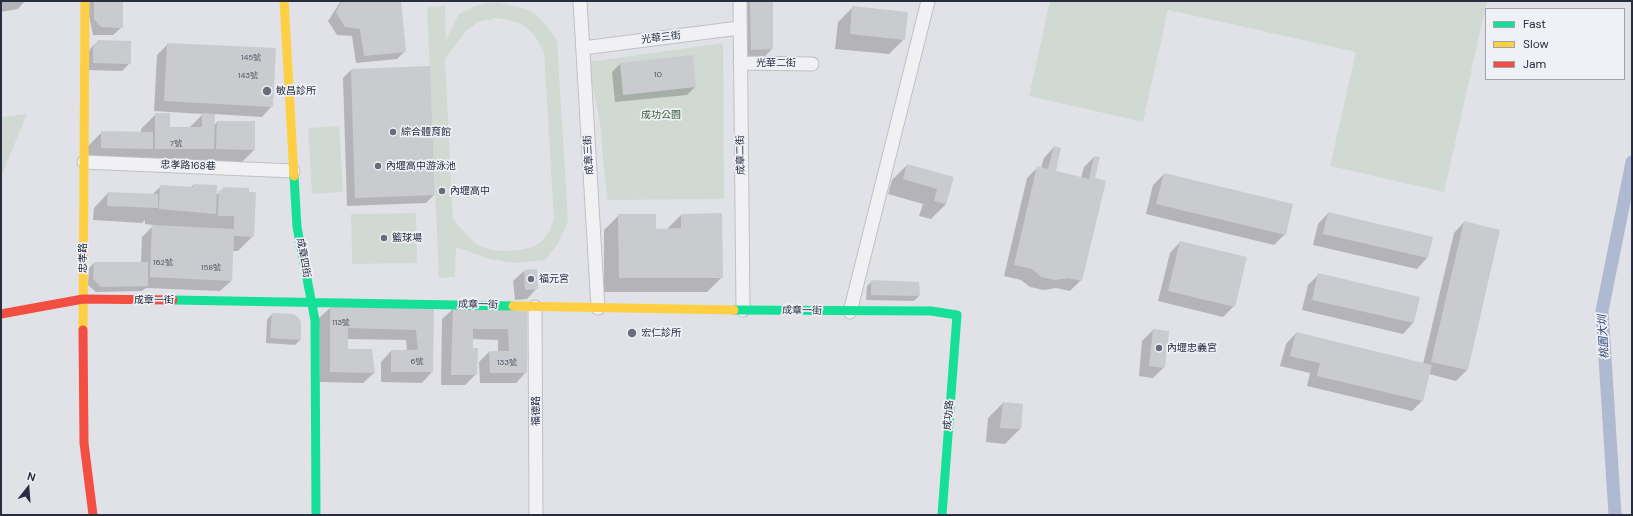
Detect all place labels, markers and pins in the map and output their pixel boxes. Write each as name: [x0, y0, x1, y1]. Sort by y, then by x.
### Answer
marker: 敏昌診所: [261, 85, 273, 97]
place label: 敏昌診所: [276, 85, 316, 97]
place label: 綜合體育館: [401, 126, 451, 138]
marker: 綜合體育館: [388, 127, 398, 137]
place label: 內壢高中游泳池: [386, 160, 456, 172]
marker: 內壢高中游泳池: [373, 161, 383, 171]
place label: 內壢高中: [450, 185, 490, 197]
marker: 內壢高中: [437, 186, 447, 196]
place label: 籃球場: [392, 232, 422, 244]
marker: 籃球場: [379, 233, 389, 243]
place label: 福元宮: [539, 273, 569, 285]
marker: 福元宮: [526, 274, 536, 284]
marker: 宏仁診所: [626, 327, 638, 339]
place label: 宏仁診所: [641, 327, 681, 339]
place label: 內壢忠義宮: [1167, 342, 1217, 354]
marker: 內壢忠義宮: [1154, 343, 1164, 353]

